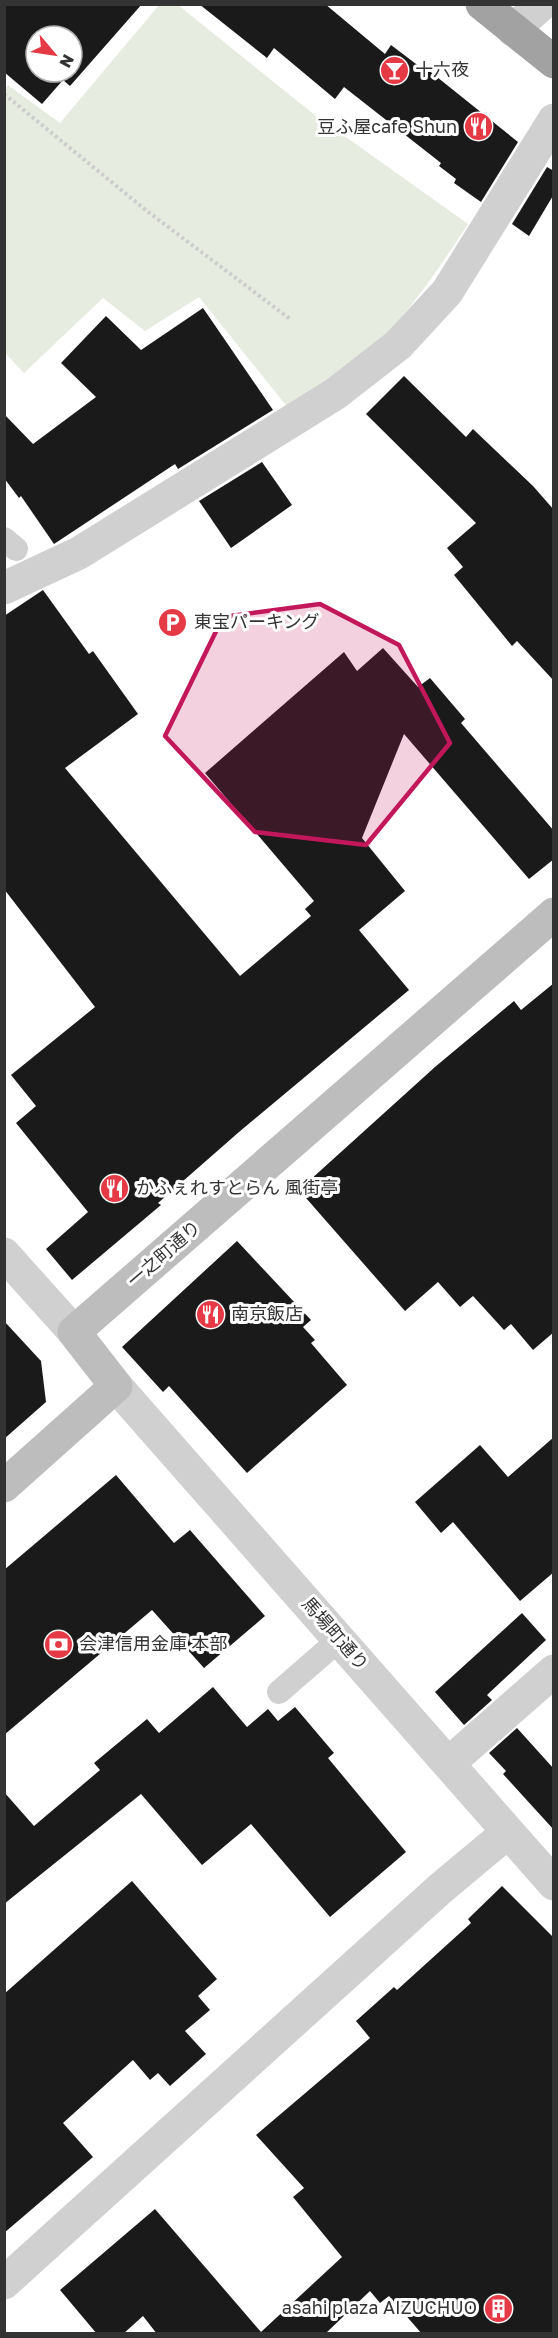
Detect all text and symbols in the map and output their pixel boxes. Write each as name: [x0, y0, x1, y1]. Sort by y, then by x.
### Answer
north arrow: [24, 24, 84, 84]
text: N: [55, 51, 79, 71]
bar icon: 十六夜: [378, 54, 410, 86]
place label: 十六夜: [415, 58, 469, 80]
restaurant icon: 豆ふ屋cafe Shun: [462, 111, 494, 143]
place label: 豆ふ屋cafe Shun: [317, 115, 457, 137]
parking icon: 東宝パーキング: [157, 606, 189, 638]
place label: 東宝パーキング: [194, 610, 319, 632]
restaurant icon: かふぇれすとらん 風街亭: [99, 1172, 131, 1204]
place label: かふぇれすとらん 風街亭: [136, 1176, 339, 1198]
street label: 一之町通り: [122, 1215, 205, 1291]
restaurant icon: 南京飯店: [194, 1298, 226, 1330]
place label: 南京飯店: [231, 1302, 303, 1324]
street label: 馬場町通り: [298, 1592, 374, 1675]
bank icon: 会津信用金庫 本部: [42, 1628, 74, 1660]
place label: 会津信用金庫 本部: [79, 1632, 228, 1654]
building icon: asahi plaza AIZUCHUO: [482, 2292, 514, 2324]
place label: asahi plaza AIZUCHUO: [282, 2296, 477, 2318]

